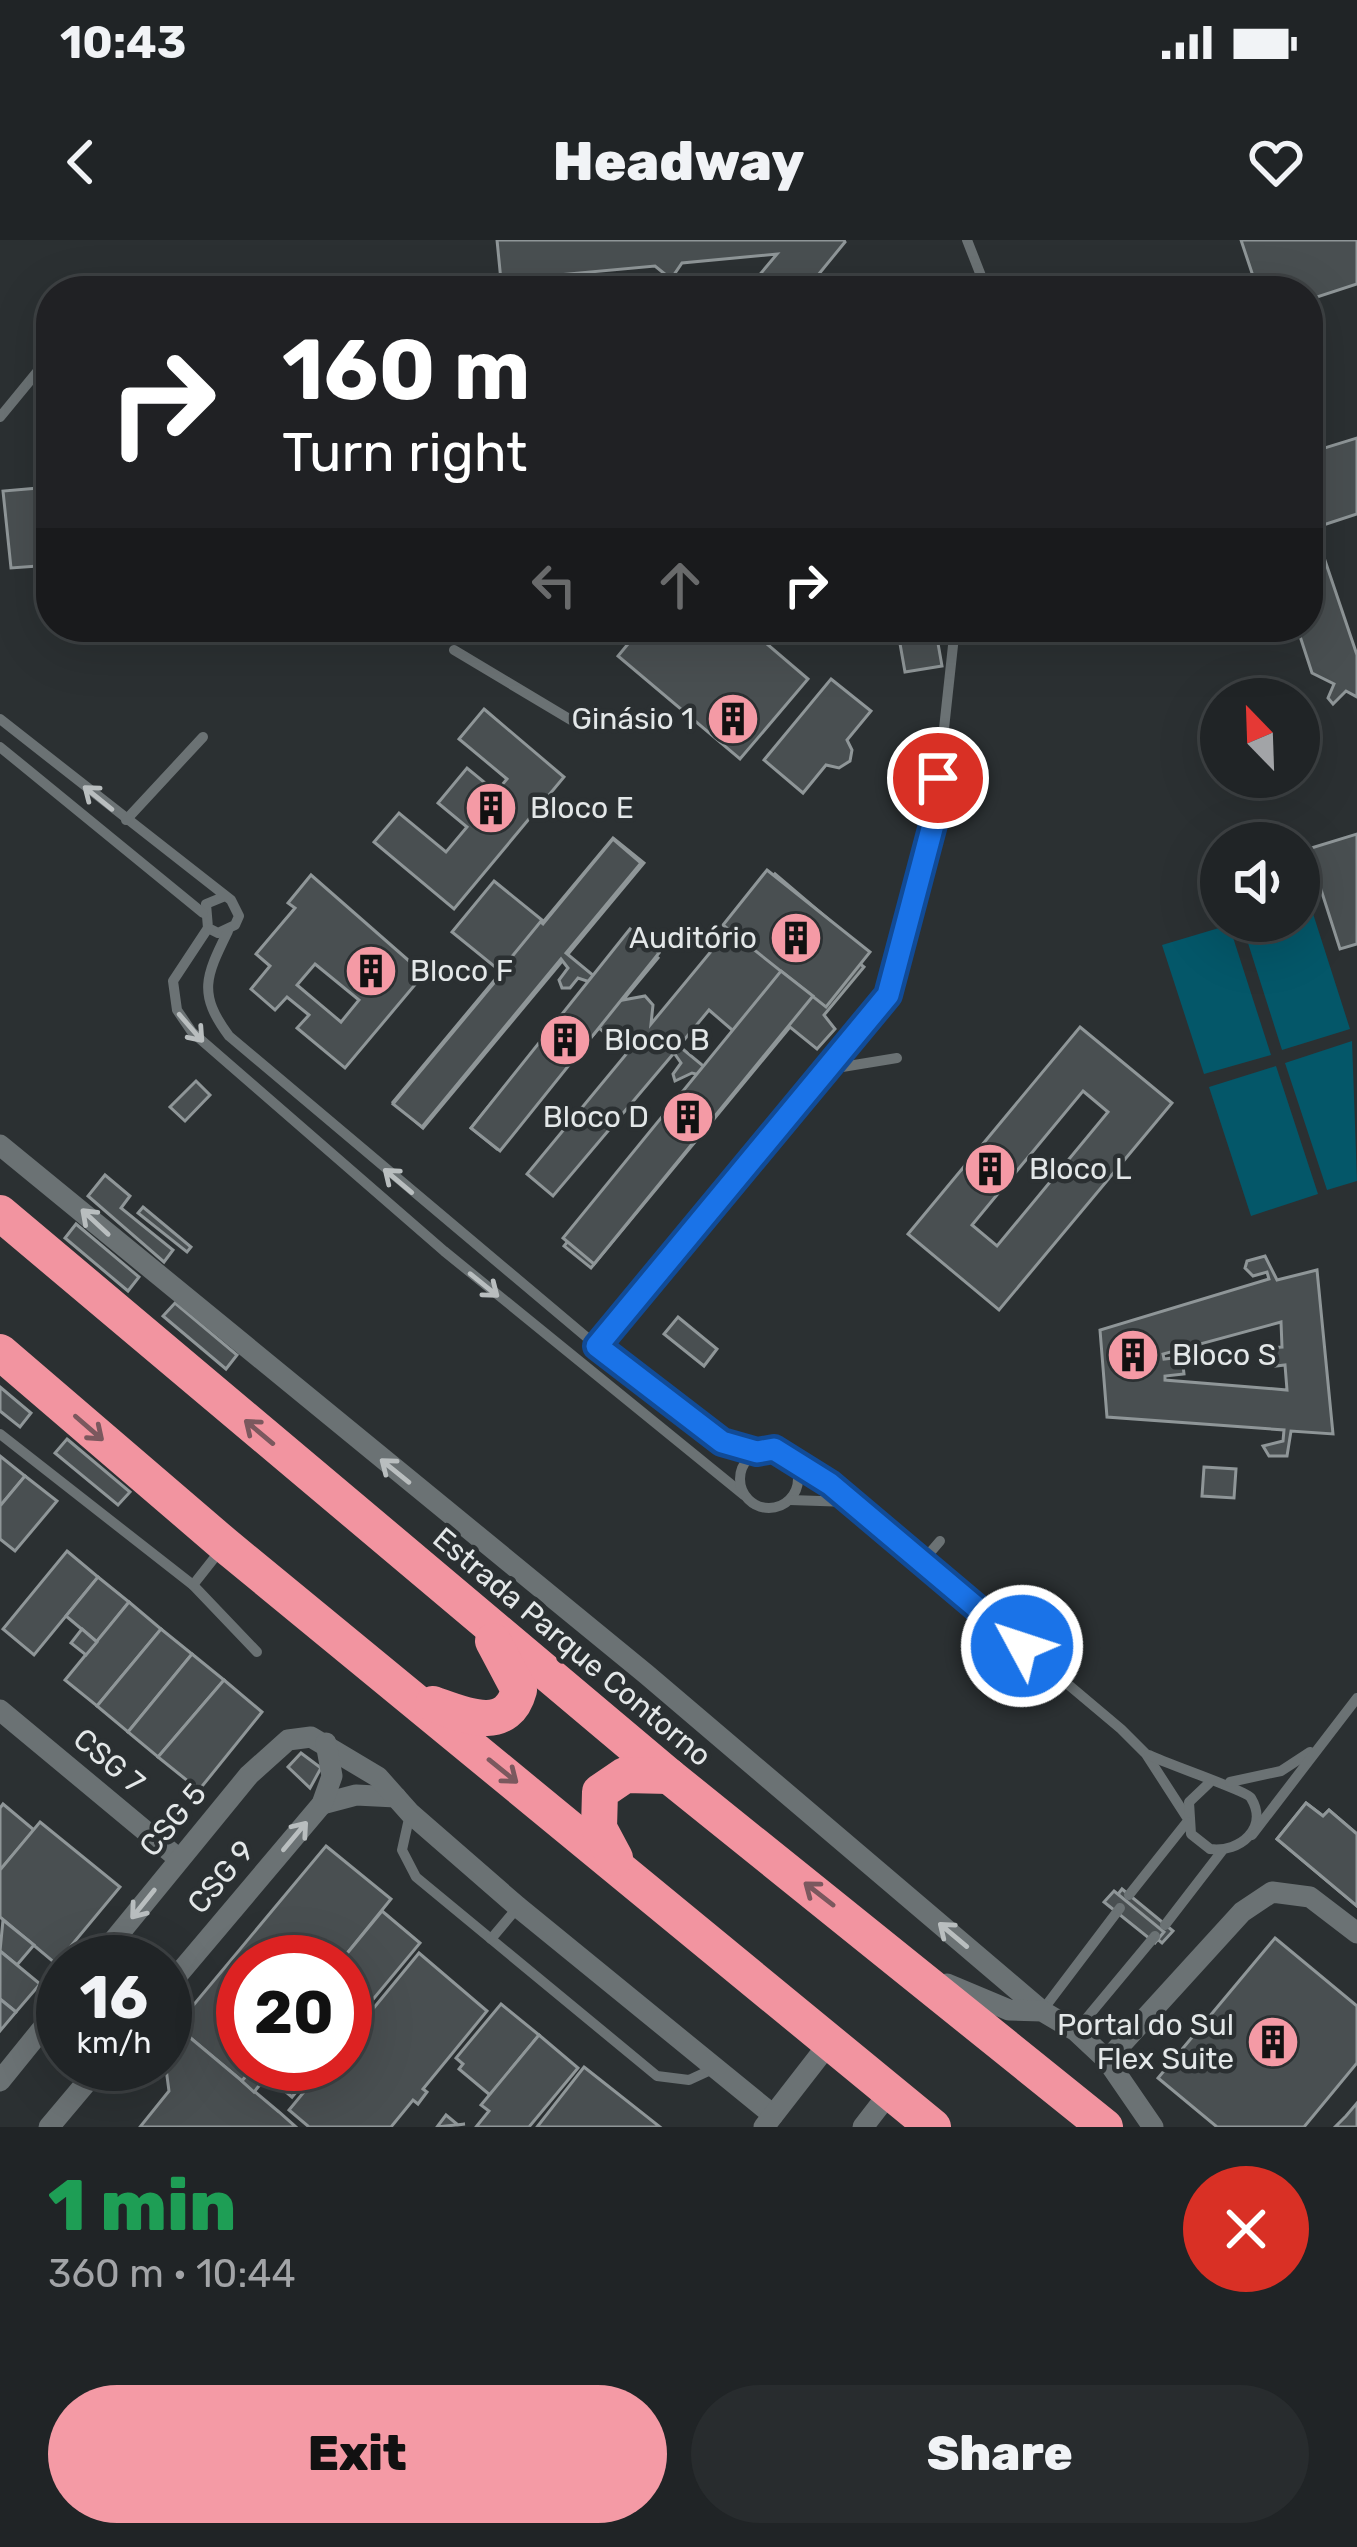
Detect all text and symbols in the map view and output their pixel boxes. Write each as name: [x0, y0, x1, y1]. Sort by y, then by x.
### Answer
text: 10:43: [60, 16, 187, 69]
icon: back: [48, 129, 114, 195]
icon: heart: [1243, 129, 1309, 195]
text: Headway: [553, 130, 804, 194]
text: 160 m: [282, 320, 530, 420]
icon: right: [84, 324, 240, 480]
text: Turn right: [282, 421, 527, 485]
icon: left: [521, 552, 587, 618]
icon: ahead: [647, 552, 713, 618]
icon: right: [773, 552, 839, 618]
north arrow: [1200, 678, 1320, 798]
map controls: [1200, 678, 1320, 942]
building icon: Ginásio 1: [705, 691, 761, 747]
place label: Ginásio 1: [572, 701, 694, 737]
pin: [887, 727, 989, 829]
icon: arrive: [905, 745, 971, 811]
building icon: Bloco E: [463, 780, 519, 836]
one-way arrow: [83, 785, 115, 812]
place label: Bloco E: [530, 790, 634, 826]
button: sound: [1200, 822, 1320, 942]
building icon: Auditório: [768, 910, 824, 966]
place label: Auditório: [629, 920, 757, 956]
building icon: Bloco F: [343, 943, 399, 999]
place label: Bloco F: [410, 953, 513, 989]
one-way arrow: [177, 1012, 205, 1042]
building icon: Bloco B: [537, 1012, 593, 1068]
place label: Bloco B: [604, 1022, 710, 1058]
building icon: Bloco D: [660, 1089, 716, 1145]
place label: Bloco D: [543, 1099, 649, 1135]
building icon: Bloco L: [962, 1141, 1018, 1197]
place label: Bloco L: [1029, 1151, 1132, 1187]
one-way arrow: [383, 1167, 414, 1195]
one-way arrow: [81, 1208, 110, 1236]
one-way arrow: [468, 1271, 500, 1297]
building icon: Bloco S: [1105, 1327, 1161, 1383]
place label: Bloco S: [1172, 1337, 1276, 1373]
one-way arrow: [73, 1413, 104, 1441]
one-way arrow: [244, 1418, 275, 1446]
one-way arrow: [380, 1457, 411, 1485]
street label: Estrada Parque Contorno: [425, 1520, 719, 1774]
position arrow: [959, 1583, 1085, 1709]
street label: CSG 7: [66, 1721, 152, 1801]
one-way arrow: [487, 1757, 518, 1785]
street label: CSG 5: [132, 1776, 214, 1864]
one-way arrow: [280, 1821, 308, 1852]
street label: CSG 9: [180, 1833, 262, 1921]
one-way arrow: [804, 1881, 836, 1908]
one-way arrow: [130, 1888, 157, 1919]
one-way arrow: [938, 1922, 969, 1950]
speed limit sign: 20: [216, 1935, 372, 2091]
text: 16: [80, 1962, 148, 2033]
place label: Portal do Sul Flex Suite: [1057, 2007, 1234, 2077]
building icon: Portal do Sul Flex Suite: [1245, 2014, 1301, 2070]
text: km/h: [77, 2025, 151, 2061]
text: 1 min: [48, 2163, 236, 2248]
button: close: [1183, 2166, 1309, 2292]
text: 360 m · 10:44: [48, 2251, 296, 2297]
button: Exit: [48, 2385, 667, 2523]
button: Share: [691, 2385, 1309, 2523]

